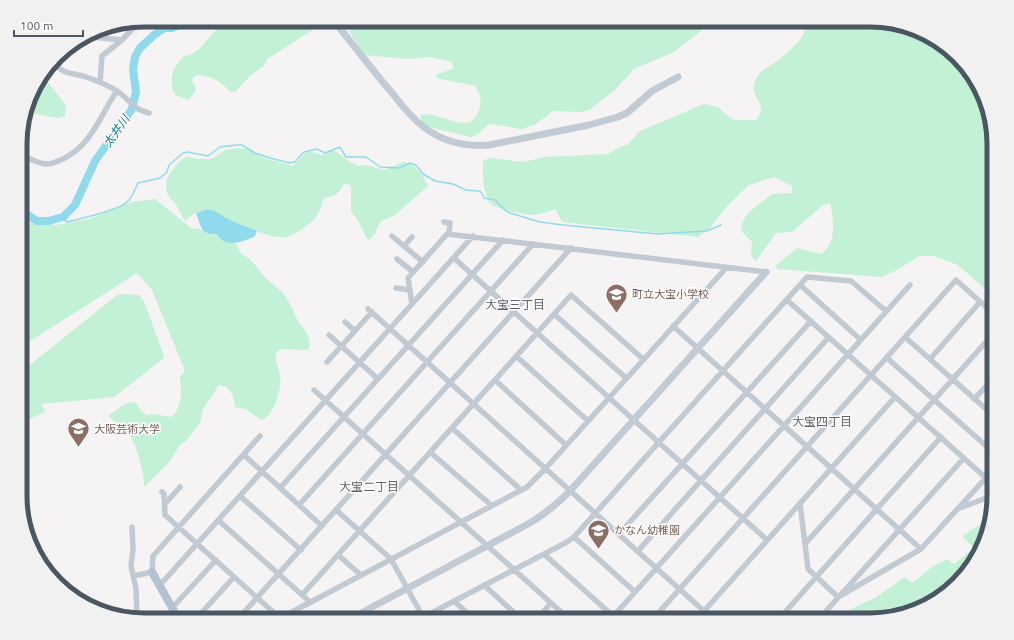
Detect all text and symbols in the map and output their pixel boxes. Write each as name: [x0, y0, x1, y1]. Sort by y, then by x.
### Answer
scale bar: [14, 12, 83, 38]
text: 100 m: [20, 19, 53, 32]
water label: 太井川: [100, 111, 133, 149]
school or university icon: 町立大宝小学校: [604, 281, 630, 314]
place label: 町立大宝小学校: [632, 288, 709, 300]
district label: 大宝三丁目: [485, 298, 545, 311]
district label: 大宝四丁目: [792, 415, 852, 428]
school or university icon: 大阪芸術大学: [65, 416, 91, 449]
place label: 大阪芸術大学: [94, 423, 160, 435]
district label: 大宝二丁目: [339, 480, 399, 493]
school or university icon: かなん幼稚園: [585, 517, 611, 550]
place label: かなん幼稚園: [614, 524, 680, 536]

